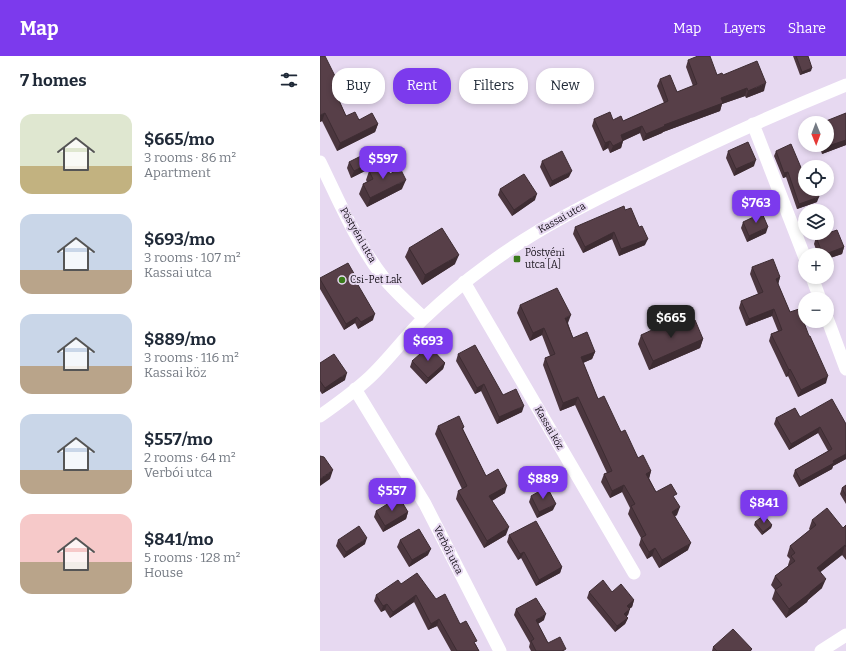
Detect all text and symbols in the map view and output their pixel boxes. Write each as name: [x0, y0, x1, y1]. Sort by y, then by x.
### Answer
text: Map: [20, 17, 59, 40]
text: Map: [673, 20, 701, 37]
text: Layers: [723, 20, 766, 37]
text: Share: [788, 20, 826, 37]
chip: Buy: [332, 68, 385, 104]
chip: Rent: [393, 68, 451, 104]
chip: Filters: [459, 68, 528, 104]
chip: New: [536, 68, 594, 104]
icon: filters: [278, 69, 300, 91]
text: 7 homes: [20, 70, 87, 91]
north arrow: [798, 116, 834, 152]
map controls: [798, 116, 834, 328]
text: $665/mo: [144, 129, 215, 150]
icon: home: [52, 130, 100, 178]
pin: $597: [359, 146, 407, 180]
text: 3 rooms · 86 m²: [144, 150, 236, 165]
text: $597: [368, 151, 398, 166]
button: locate: [798, 160, 834, 196]
text: Apartment: [144, 165, 211, 180]
pin: $763: [732, 190, 780, 224]
text: $763: [741, 195, 771, 210]
street label: Kassai utca: [536, 200, 588, 236]
button: layers: [798, 204, 834, 240]
street label: Pöstyéni utca: [337, 205, 379, 265]
text: $693/mo: [144, 229, 215, 250]
icon: home: [52, 230, 100, 278]
place label: Pöstyéni utca [A]: [525, 247, 565, 271]
button: +: [798, 248, 834, 284]
text: 3 rooms · 107 m²: [144, 250, 241, 265]
marker: Pöstyéni utca [A]: [512, 254, 522, 264]
text: Kassai utca: [144, 265, 212, 280]
place label: Csi-Pet Lak: [350, 274, 402, 286]
marker: Csi-Pet Lak: [337, 275, 347, 285]
button: −: [798, 292, 834, 328]
pin: $665: [647, 305, 695, 339]
text: $665: [656, 310, 686, 325]
pin: $693: [404, 328, 452, 362]
text: $889/mo: [144, 329, 216, 350]
icon: home: [52, 330, 100, 378]
text: $693: [413, 333, 443, 348]
text: 3 rooms · 116 m²: [144, 350, 239, 365]
text: Kassai köz: [144, 365, 206, 380]
street label: Kassai köz: [532, 404, 566, 452]
text: $557/mo: [144, 429, 213, 450]
icon: home: [52, 430, 100, 478]
text: 2 rooms · 64 m²: [144, 450, 236, 465]
text: Verbói utca: [144, 465, 212, 480]
pin: $889: [519, 466, 567, 500]
text: $889: [527, 471, 559, 486]
pin: $557: [368, 478, 416, 512]
text: $557: [378, 483, 406, 498]
pin: $841: [740, 490, 788, 524]
text: $841: [749, 495, 779, 510]
street label: Verbói utca: [431, 524, 466, 577]
text: $841/mo: [144, 529, 214, 550]
icon: home: [52, 530, 100, 578]
text: 5 rooms · 128 m²: [144, 550, 240, 565]
text: House: [144, 565, 183, 580]

